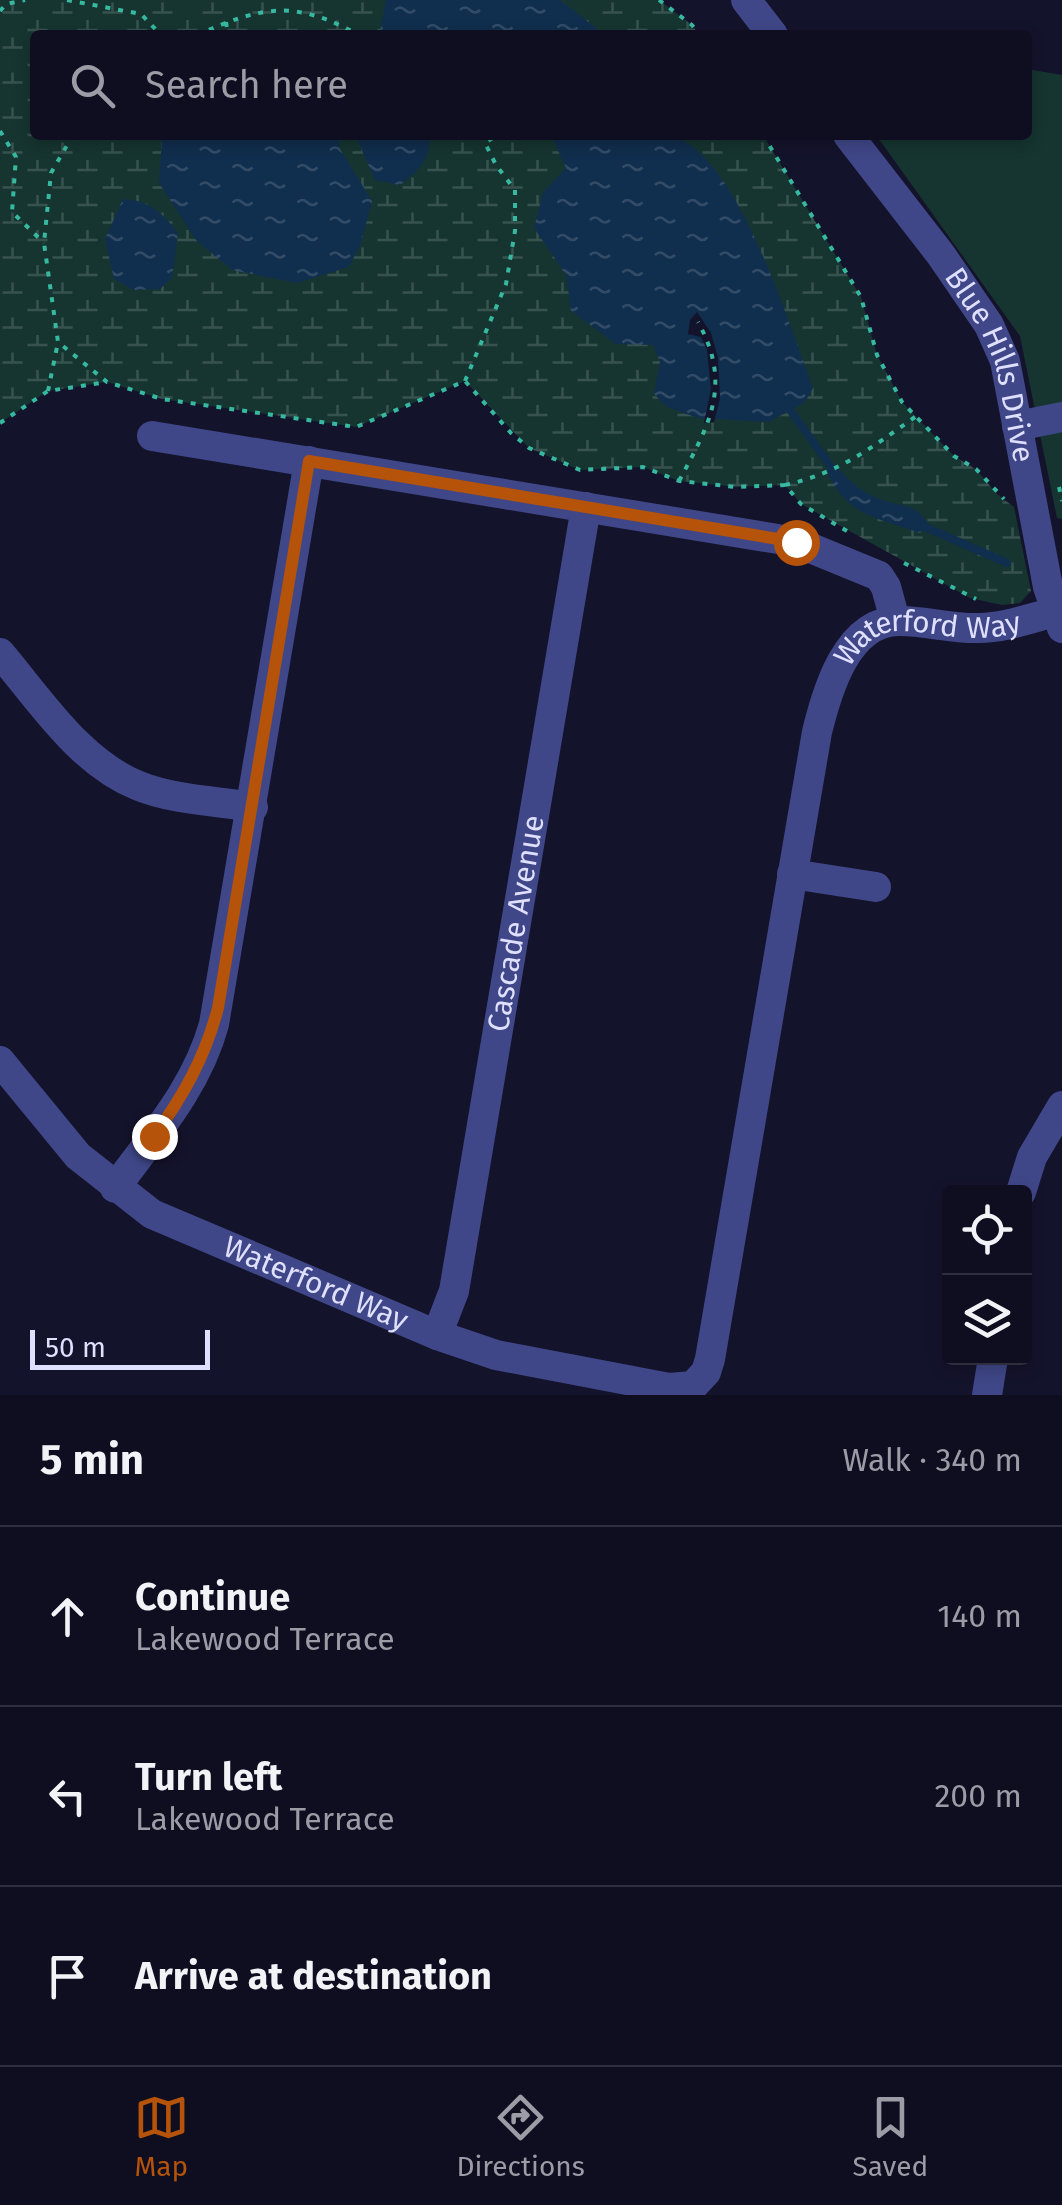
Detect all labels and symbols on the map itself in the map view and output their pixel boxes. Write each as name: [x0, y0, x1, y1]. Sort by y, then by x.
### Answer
street label: Blue Hills Drive: [937, 261, 1042, 465]
route start: [774, 520, 820, 566]
street label: Waterford Way: [826, 603, 1024, 672]
street label: Cascade Avenue: [480, 812, 552, 1034]
route end: [132, 1114, 178, 1160]
street label: Waterford Way: [218, 1229, 414, 1339]
scale bar: [30, 1325, 210, 1370]

